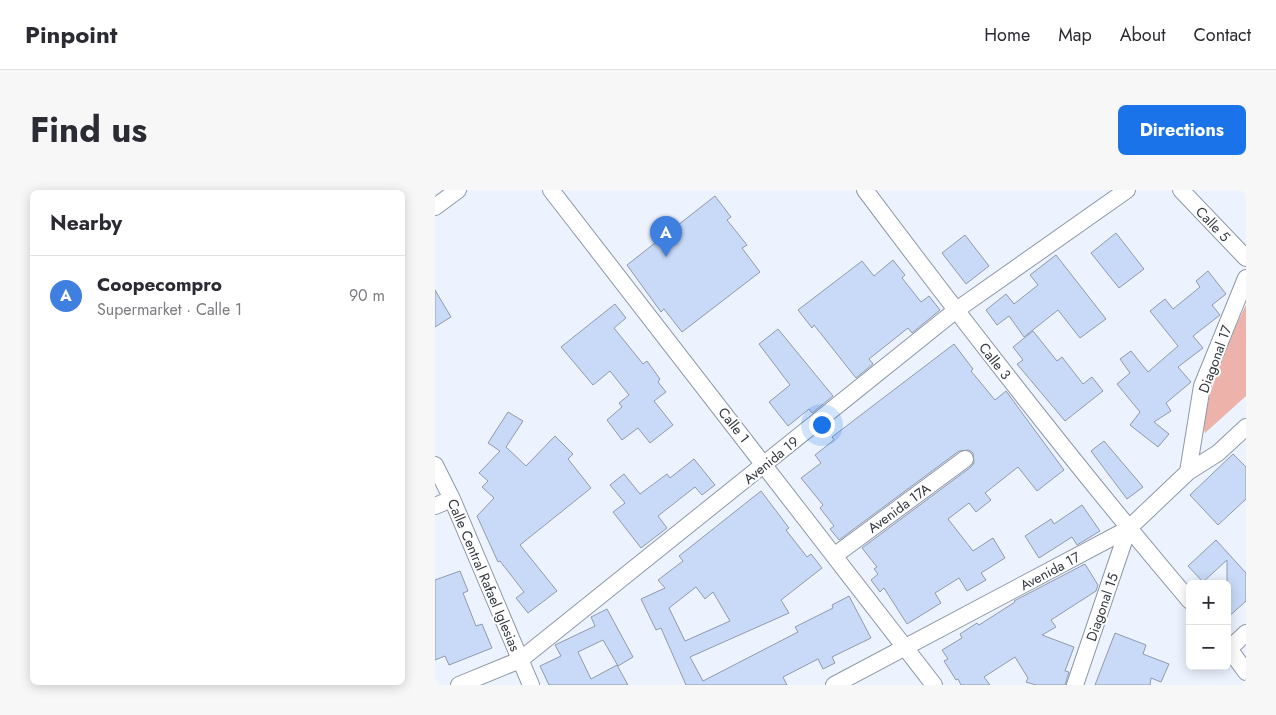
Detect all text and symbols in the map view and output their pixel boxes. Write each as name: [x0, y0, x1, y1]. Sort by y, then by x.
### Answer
text: Pinpoint: [25, 17, 117, 52]
text: Home: [984, 22, 1030, 48]
text: Map: [1058, 22, 1092, 48]
text: About: [1120, 22, 1165, 48]
text: Contact: [1193, 22, 1251, 48]
text: Find us: [30, 105, 147, 155]
button: Directions: [1118, 105, 1246, 155]
street label: Calle 5: [1191, 202, 1235, 246]
text: Nearby: [50, 208, 122, 238]
pin: A: [650, 216, 682, 257]
text: Coopecompro: [97, 271, 222, 298]
text: A: [60, 284, 72, 307]
text: 90 m: [349, 284, 385, 307]
text: Supermarket · Calle 1: [97, 298, 242, 321]
street label: Diagonal 17: [1194, 322, 1237, 396]
street label: Calle 3: [974, 338, 1016, 384]
street label: Calle 1: [714, 403, 754, 447]
your location: [809, 412, 835, 438]
street label: Avenida 19: [739, 431, 803, 489]
street label: Avenida 17A: [864, 478, 935, 538]
street label: Calle Central Rafael Iglesias: [443, 496, 525, 655]
street label: Avenida 17: [1016, 547, 1084, 595]
street label: Diagonal 15: [1081, 570, 1123, 644]
map controls: [1186, 580, 1231, 670]
button: +: [1186, 580, 1231, 625]
button: −: [1186, 625, 1231, 670]

